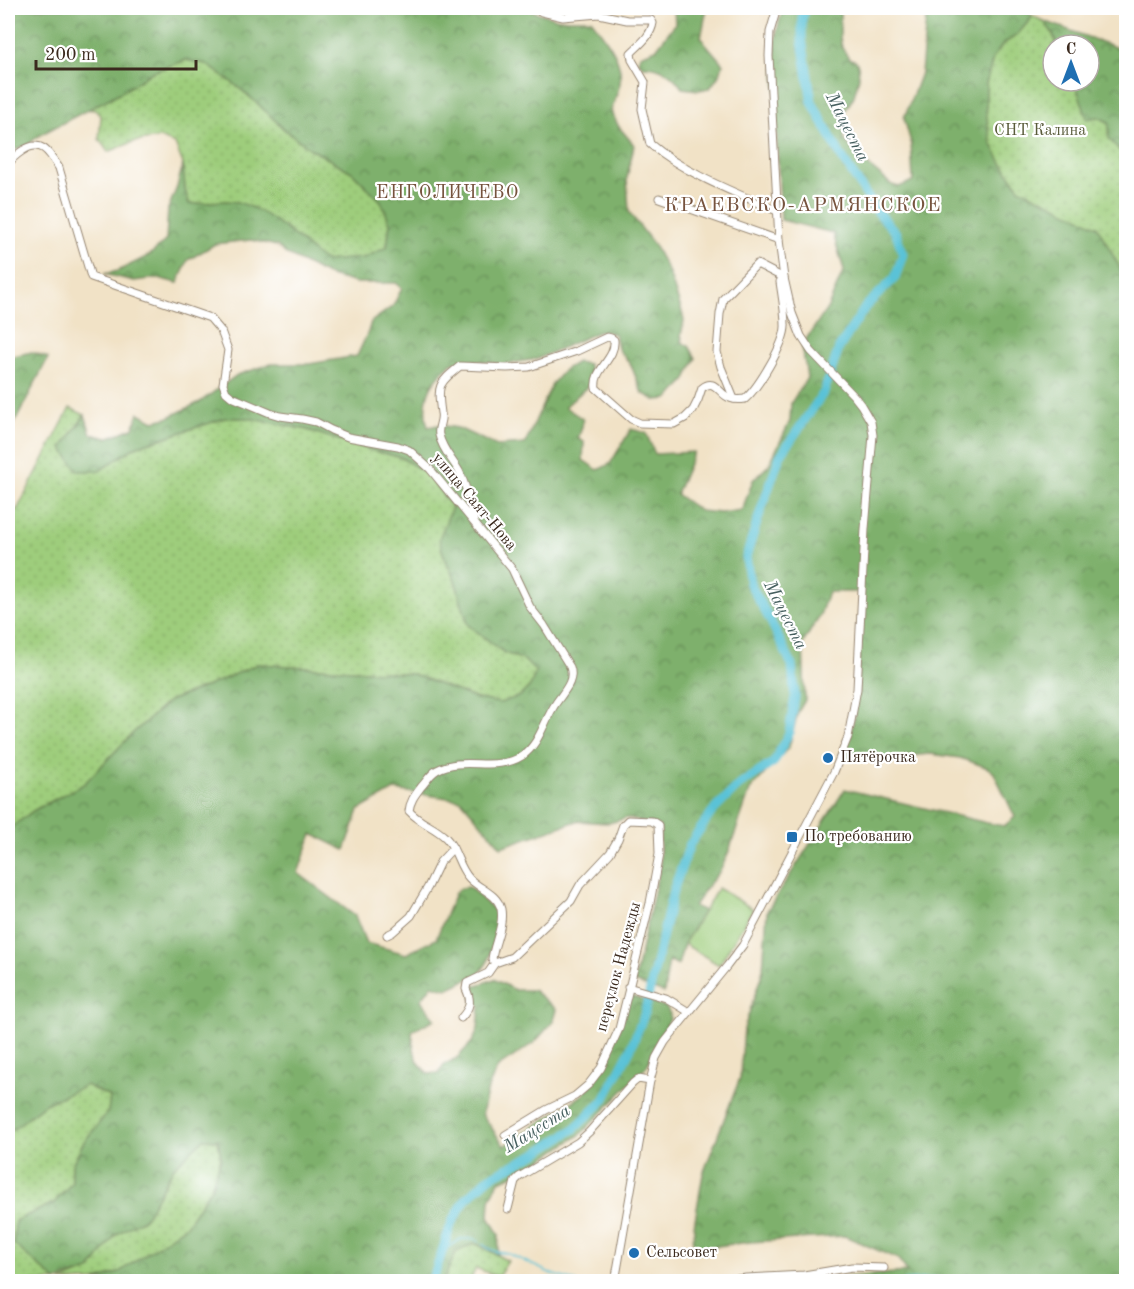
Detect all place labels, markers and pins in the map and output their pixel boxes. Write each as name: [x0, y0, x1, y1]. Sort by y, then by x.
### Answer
place label: Пятёрочка: [840, 750, 916, 766]
marker: Пятёрочка: [821, 751, 835, 765]
place label: По требованию: [804, 829, 912, 845]
marker: По требованию: [785, 830, 799, 844]
place label: Сельсовет: [646, 1245, 717, 1261]
marker: Сельсовет: [627, 1246, 641, 1260]

